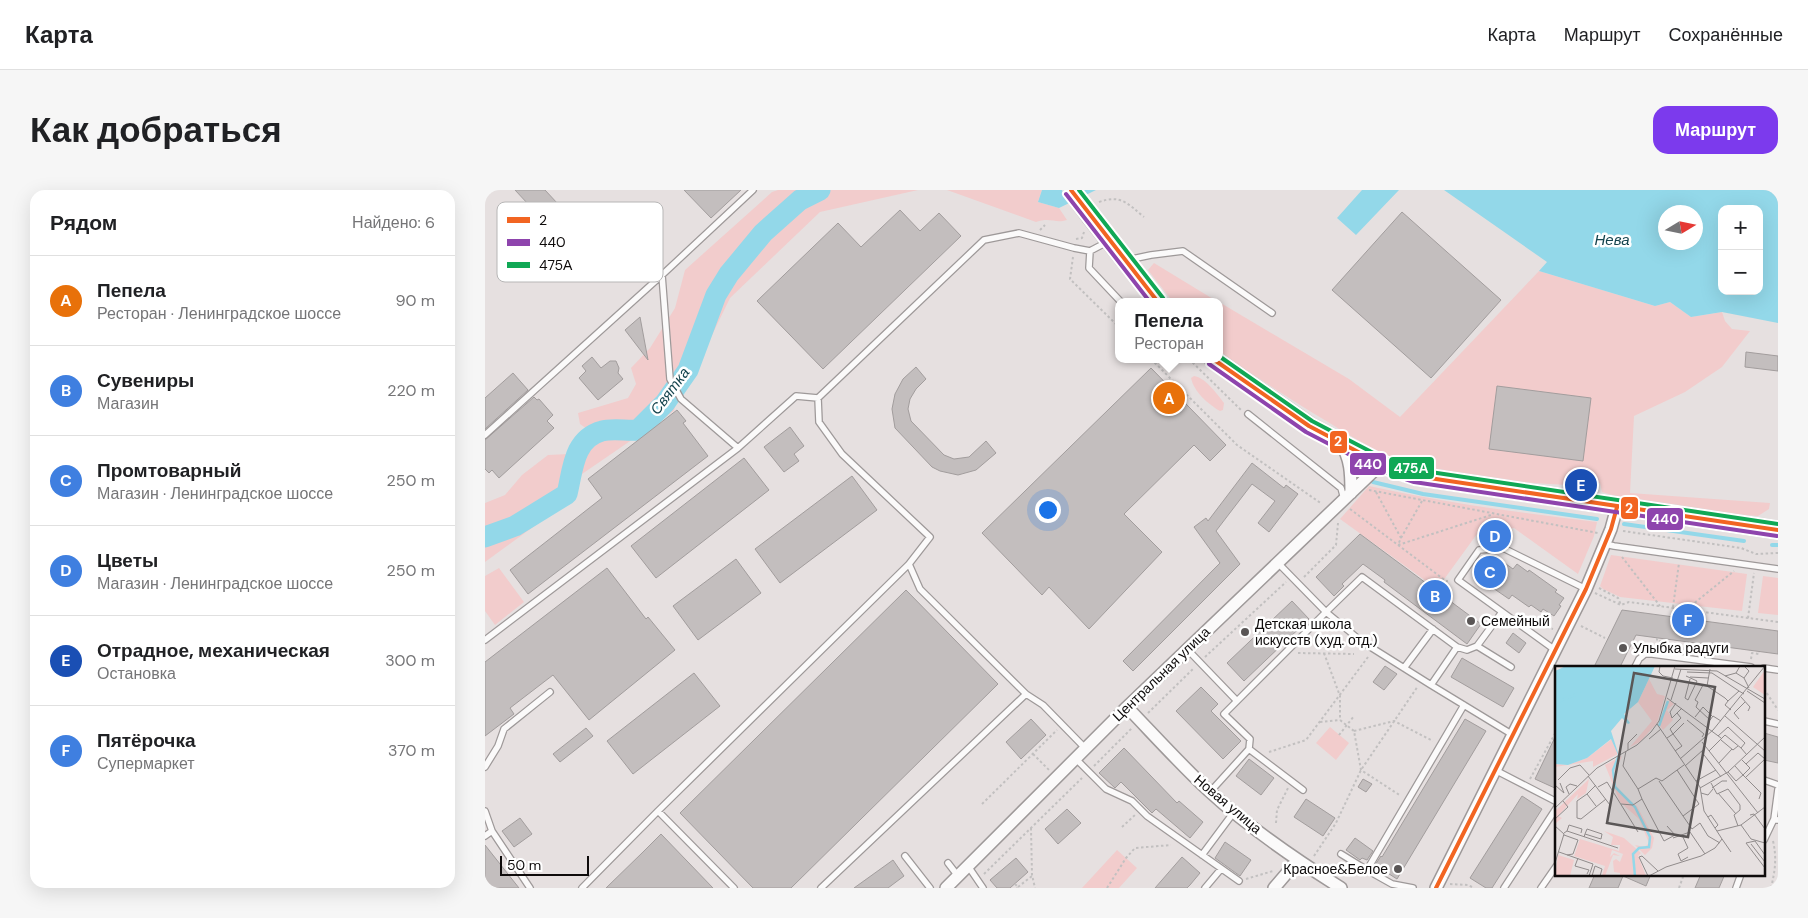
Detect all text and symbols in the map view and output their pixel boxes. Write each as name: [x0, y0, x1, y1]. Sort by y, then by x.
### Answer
text: Карта: [25, 19, 93, 50]
text: Карта: [1488, 23, 1536, 47]
text: Маршрут: [1564, 23, 1640, 47]
text: Сохранённые: [1668, 23, 1783, 47]
button: Маршрут: [1653, 106, 1778, 154]
text: Как добраться: [30, 107, 282, 153]
legend: [497, 202, 663, 282]
north arrow: [1658, 205, 1703, 250]
map controls: [1718, 205, 1763, 295]
button: +: [1718, 205, 1763, 250]
text: Рядом: [50, 209, 117, 237]
text: 2: [539, 211, 547, 229]
text: Найдено: 6: [352, 212, 435, 233]
water label: Нева: [1594, 230, 1630, 250]
text: 440: [539, 233, 566, 251]
button: −: [1718, 250, 1763, 295]
text: 475А: [539, 256, 573, 274]
text: Пепела: [97, 278, 166, 303]
text: A: [60, 290, 72, 311]
text: 90 m: [395, 290, 435, 311]
popup: [1115, 298, 1223, 363]
text: Ресторан · Ленинградское шоссе: [97, 303, 341, 324]
text: Пепела: [1134, 308, 1203, 333]
text: Ресторан: [1134, 333, 1204, 354]
water label: Святка: [646, 363, 694, 419]
text: Сувениры: [97, 368, 194, 393]
pin: A: [1153, 379, 1185, 417]
text: B: [61, 380, 71, 401]
text: 220 m: [387, 380, 435, 401]
text: Магазин: [97, 393, 159, 414]
line badge: 2: [1329, 430, 1348, 454]
text: 2: [1334, 432, 1342, 450]
line badge: 440: [1349, 452, 1387, 476]
text: 440: [1354, 455, 1382, 473]
line badge: 475А: [1388, 456, 1435, 480]
text: Промтоварный: [97, 458, 241, 483]
text: 475А: [1393, 459, 1429, 477]
pin: E: [1565, 466, 1597, 504]
text: C: [60, 470, 72, 491]
text: 250 m: [387, 470, 435, 491]
text: Магазин · Ленинградское шоссе: [97, 483, 333, 504]
line badge: 2: [1620, 496, 1639, 520]
your location: [1035, 497, 1061, 523]
text: 2: [1625, 499, 1633, 517]
line badge: 440: [1646, 507, 1684, 531]
text: 440: [1651, 510, 1679, 528]
pin: D: [1479, 517, 1511, 555]
text: Цветы: [97, 548, 158, 573]
pin: C: [1474, 553, 1506, 591]
text: D: [60, 560, 72, 581]
text: 250 m: [387, 560, 435, 581]
text: Магазин · Ленинградское шоссе: [97, 573, 333, 594]
pin: B: [1419, 577, 1451, 615]
pin: F: [1672, 601, 1704, 639]
place label: Семейный: [1481, 612, 1550, 630]
place label: Детская школа искусств (худ. отд.): [1255, 615, 1378, 649]
marker: Семейный: [1465, 615, 1477, 627]
street label: Центральная улица: [1108, 623, 1214, 725]
marker: Детская школа искусств (худ. отд.): [1239, 626, 1251, 638]
text: Отрадное, механическая: [97, 638, 330, 663]
place label: Улыбка радуги: [1633, 639, 1729, 657]
marker: Улыбка радуги: [1617, 642, 1629, 654]
text: E: [61, 650, 71, 671]
text: 300 m: [385, 650, 435, 671]
text: Остановка: [97, 663, 176, 684]
inset map: [1555, 666, 1765, 876]
text: Пятёрочка: [97, 728, 195, 753]
text: F: [62, 740, 70, 761]
text: 370 m: [388, 740, 435, 761]
text: Супермаркет: [97, 753, 195, 774]
street label: Новая улица: [1191, 771, 1266, 838]
scale bar: [500, 853, 589, 876]
text: 50 m: [507, 856, 541, 874]
place label: Красное&Белое: [1283, 860, 1388, 878]
marker: Красное&Белое: [1392, 863, 1404, 875]

